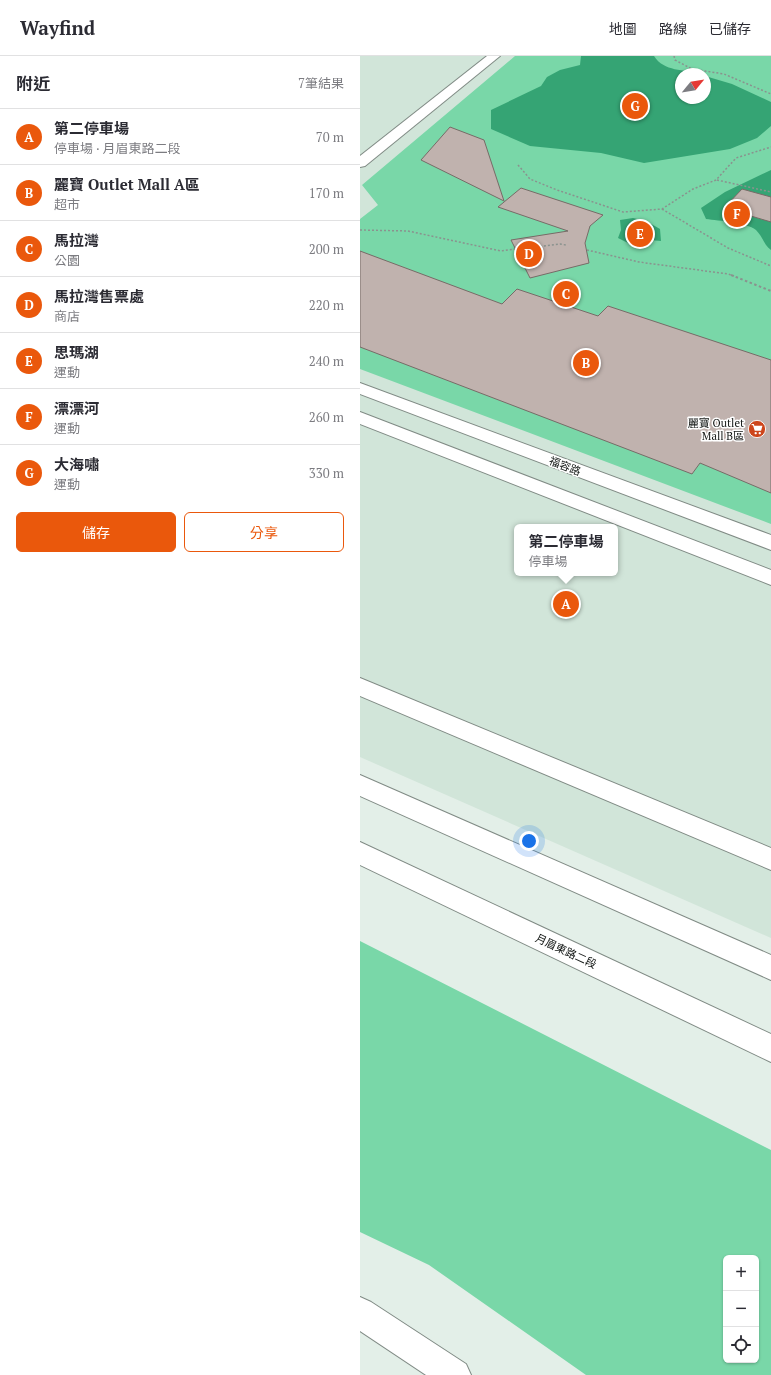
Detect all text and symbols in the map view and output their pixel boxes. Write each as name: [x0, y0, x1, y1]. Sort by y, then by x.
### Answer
text: Wayfind: [20, 15, 95, 40]
text: 地圖: [609, 19, 637, 38]
text: 路線: [659, 19, 687, 38]
text: 已儲存: [709, 19, 751, 38]
north arrow: [675, 68, 711, 104]
text: 附近: [16, 72, 50, 95]
text: 7筆結果: [298, 74, 344, 92]
pin: G: [622, 91, 648, 121]
text: 第二停車場: [54, 118, 129, 138]
text: A: [24, 128, 34, 146]
text: 70 m: [316, 128, 344, 146]
text: 停車場 · 月眉東路二段: [54, 139, 180, 157]
text: 麗寶 Outlet Mall A區: [54, 174, 200, 194]
text: B: [25, 184, 33, 202]
text: 170 m: [309, 184, 344, 202]
text: 超市: [54, 195, 80, 213]
pin: F: [724, 199, 750, 229]
pin: E: [627, 219, 653, 249]
text: 馬拉灣: [54, 230, 99, 250]
pin: D: [516, 239, 542, 269]
text: C: [25, 240, 33, 258]
text: 200 m: [309, 240, 344, 258]
text: 公園: [54, 251, 80, 269]
pin: C: [553, 279, 579, 309]
text: 馬拉灣售票處: [54, 286, 144, 306]
text: D: [24, 296, 34, 314]
text: 220 m: [309, 296, 344, 314]
text: 商店: [54, 307, 80, 325]
text: 思瑪湖: [54, 342, 99, 362]
pin: B: [573, 348, 599, 378]
text: E: [25, 352, 33, 370]
text: 240 m: [309, 352, 344, 370]
text: 運動: [54, 363, 80, 381]
text: 漂漂河: [54, 398, 99, 418]
text: F: [25, 408, 33, 426]
text: 260 m: [309, 408, 344, 426]
place label: 麗寶 Outlet Mall B區: [688, 416, 744, 443]
text: 運動: [54, 419, 80, 437]
supermarket icon: 麗寶 Outlet Mall B區: [747, 419, 767, 439]
text: 大海嘯: [54, 454, 99, 474]
street label: 福容路: [547, 454, 583, 478]
text: G: [24, 464, 34, 482]
text: 330 m: [309, 464, 344, 482]
text: 運動: [54, 475, 80, 493]
button: 儲存: [16, 512, 176, 552]
button: 分享: [184, 512, 344, 552]
popup: [514, 524, 618, 576]
text: 第二停車場: [528, 531, 604, 551]
text: 停車場: [528, 552, 568, 570]
pin: A: [553, 589, 579, 619]
your location: [519, 831, 539, 851]
street label: 月眉東路二段: [533, 931, 599, 971]
map controls: [723, 1255, 759, 1363]
button: +: [723, 1255, 759, 1291]
button: −: [723, 1291, 759, 1327]
button: locate: [723, 1327, 759, 1363]

